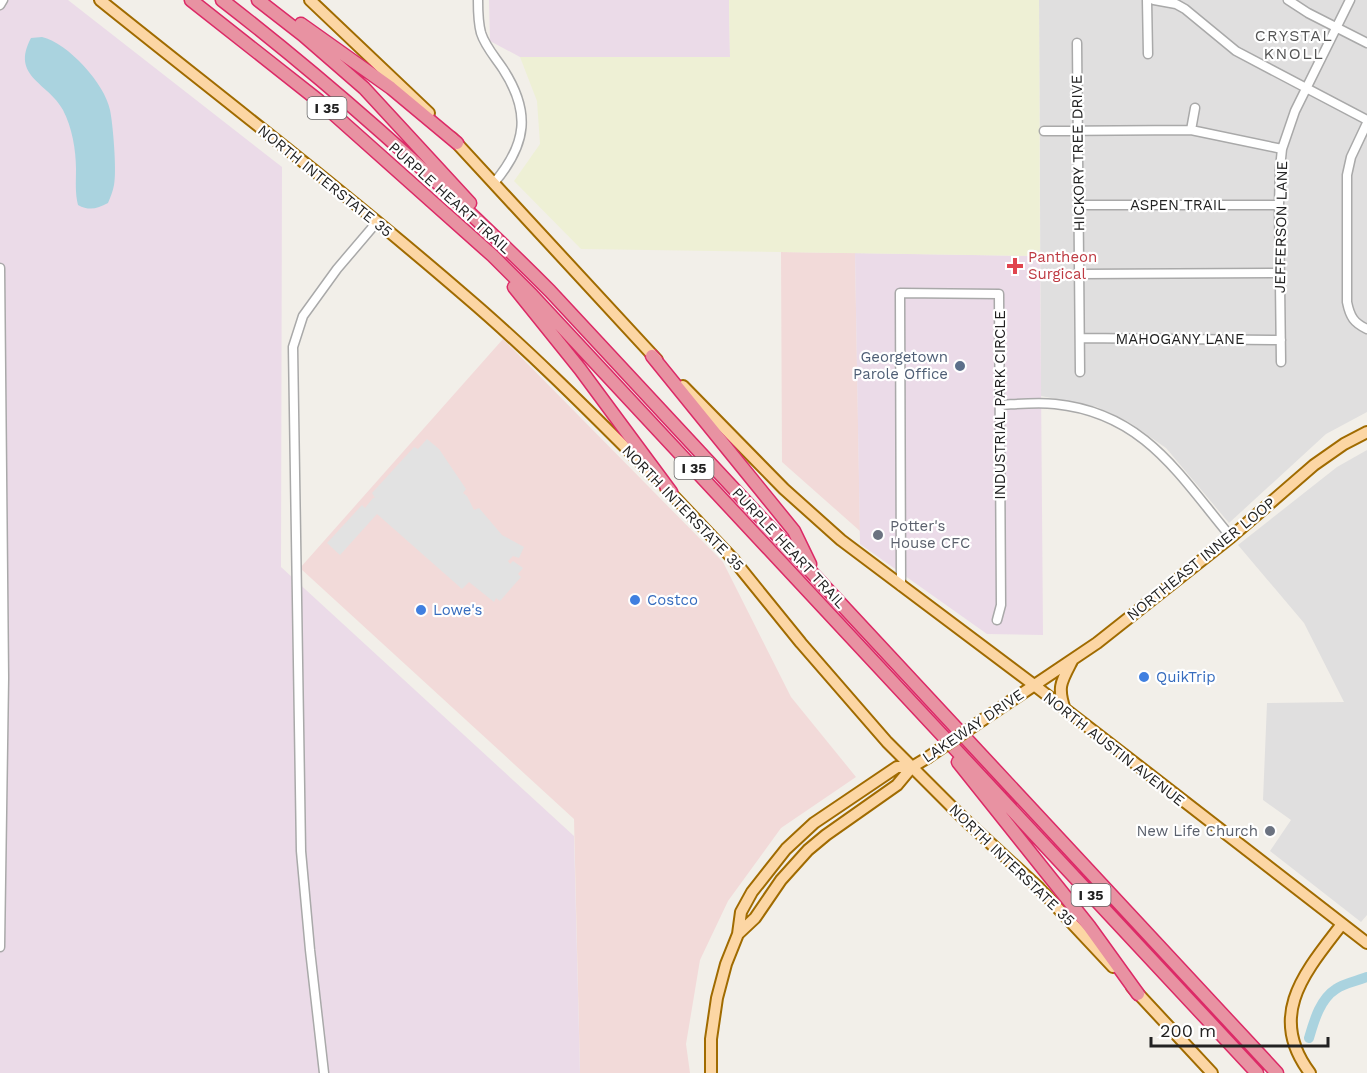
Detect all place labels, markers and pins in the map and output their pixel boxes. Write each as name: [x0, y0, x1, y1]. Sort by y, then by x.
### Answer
place label: Pantheon Surgical: [1028, 248, 1097, 283]
marker: Pantheon Surgical: [1006, 257, 1024, 275]
place label: Georgetown Parole Office: [853, 348, 948, 383]
marker: Georgetown Parole Office: [953, 359, 967, 373]
place label: Potter's House CFC: [890, 517, 970, 552]
marker: Potter's House CFC: [871, 528, 885, 542]
place label: Costco: [647, 591, 698, 609]
marker: Costco: [628, 593, 642, 607]
place label: Lowe's: [433, 601, 483, 619]
marker: Lowe's: [414, 603, 428, 617]
place label: QuikTrip: [1156, 668, 1216, 686]
marker: QuikTrip: [1137, 670, 1151, 684]
place label: New Life Church: [1136, 822, 1258, 840]
marker: New Life Church: [1263, 824, 1277, 838]

